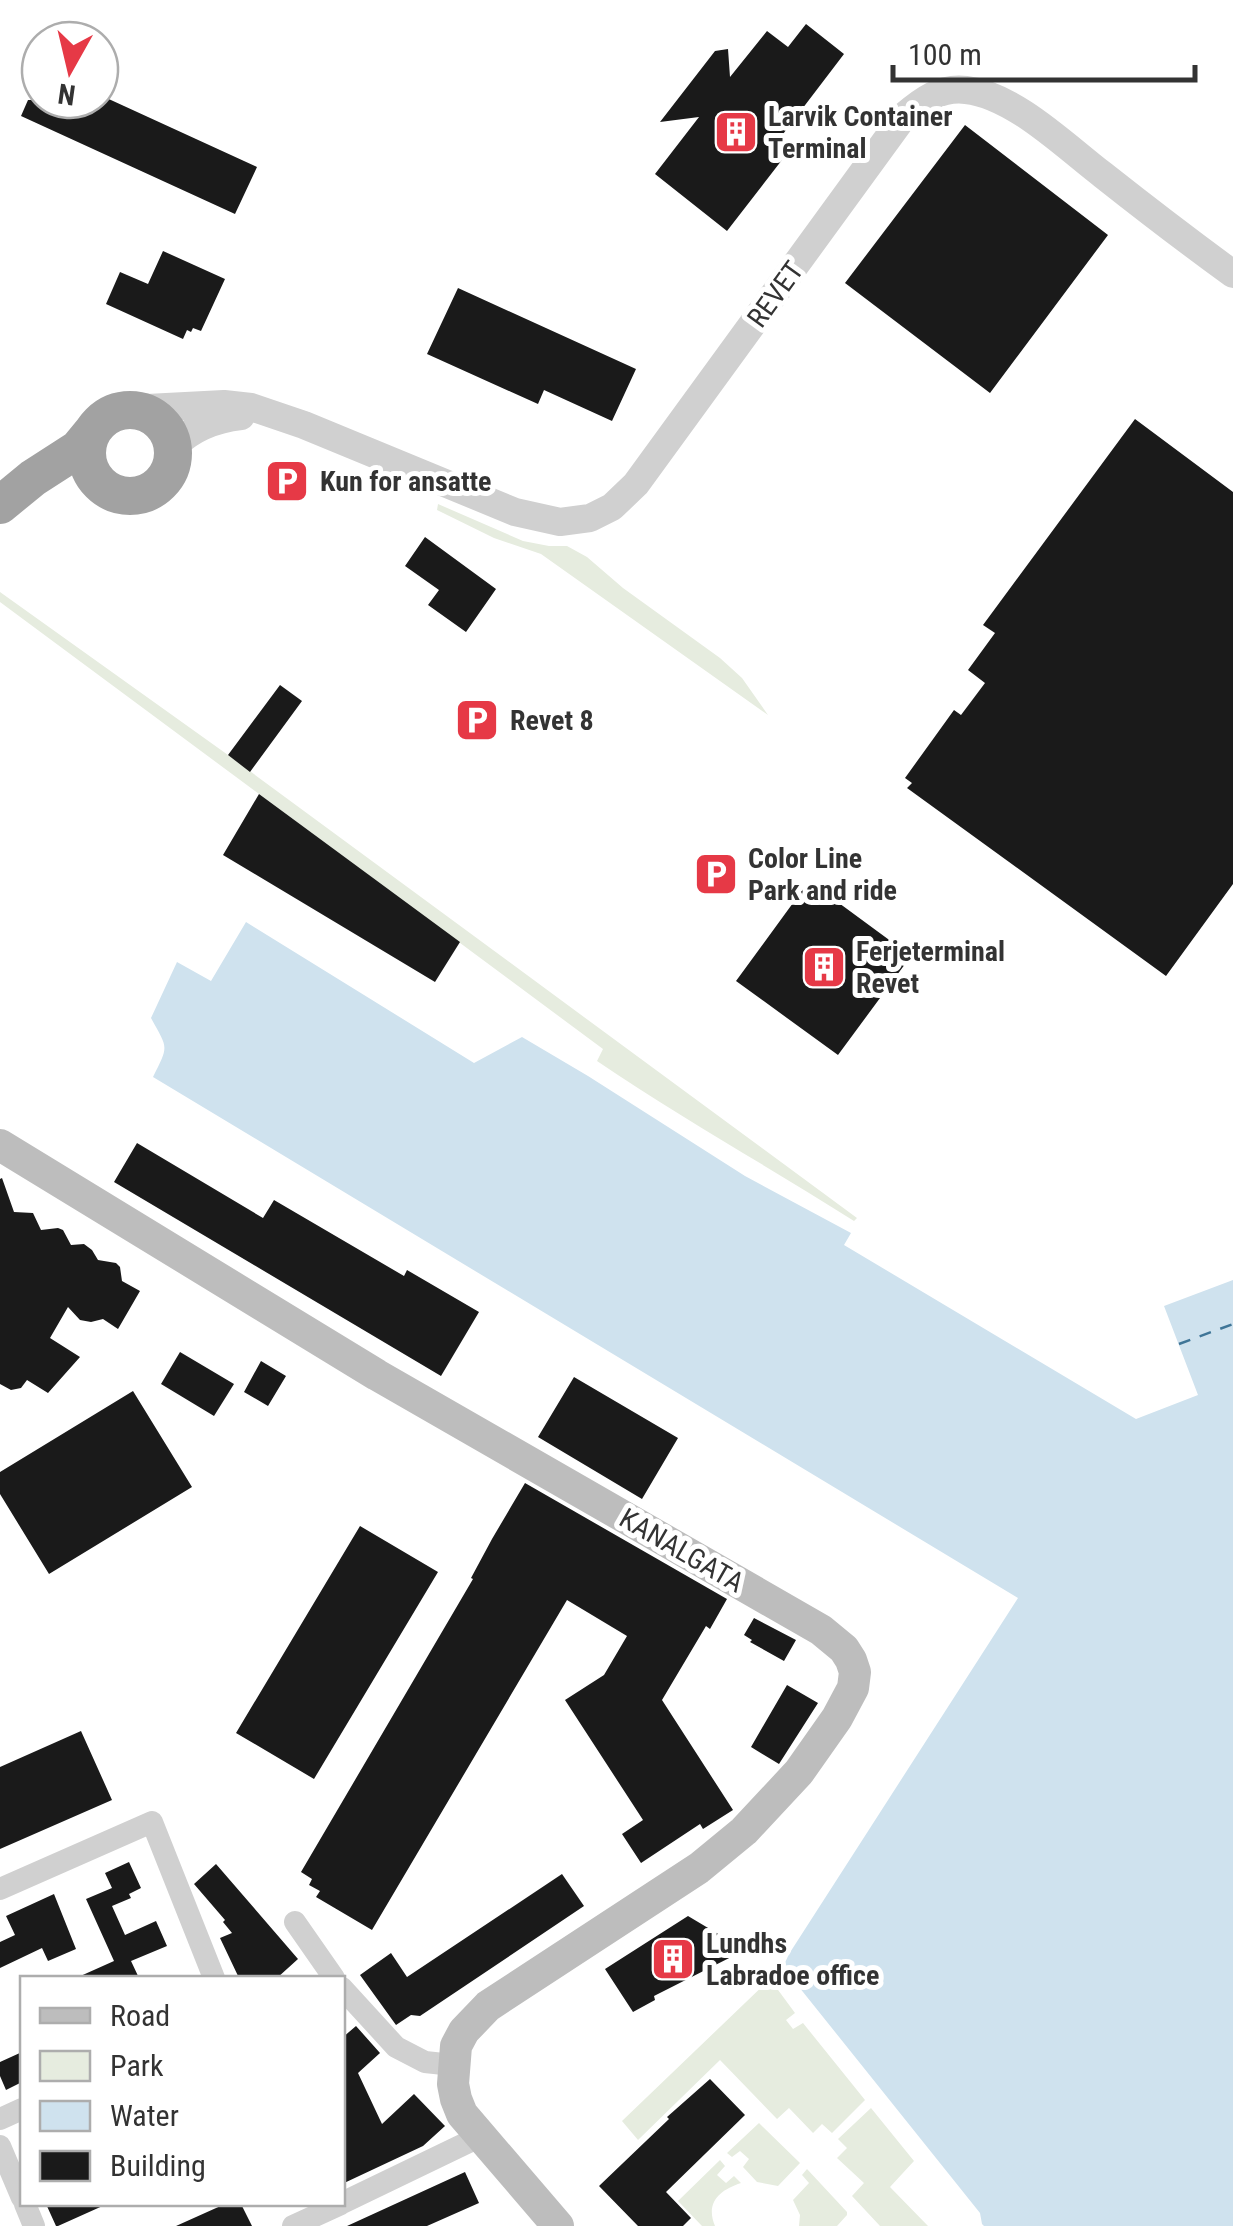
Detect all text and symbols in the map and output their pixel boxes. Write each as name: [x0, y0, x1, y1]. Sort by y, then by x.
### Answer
north arrow: [20, 20, 120, 120]
scale bar: [893, 20, 1196, 82]
text: 100 m: [908, 37, 982, 72]
text: N: [56, 77, 77, 112]
place label: Larvik Container Terminal: [768, 100, 953, 165]
building icon: Larvik Container Terminal: [713, 109, 759, 155]
street label: REVET: [741, 255, 810, 334]
parking icon: Kun for ansatte: [264, 458, 310, 504]
place label: Kun for ansatte: [320, 465, 491, 498]
parking icon: Revet 8: [454, 697, 500, 743]
place label: Revet 8: [510, 704, 594, 737]
place label: Color Line Park and ride: [748, 842, 897, 907]
parking icon: Color Line Park and ride: [693, 851, 739, 897]
place label: Ferjeterminal Revet: [856, 935, 1005, 1000]
building icon: Ferjeterminal Revet: [801, 944, 847, 990]
street label: KANALGATA: [614, 1502, 750, 1599]
place label: Lundhs Labradoe office: [706, 1927, 879, 1992]
building icon: Lundhs Labradoe office: [650, 1936, 696, 1982]
legend: [20, 1976, 345, 2206]
text: Road: [110, 1998, 170, 2033]
text: Park: [110, 2048, 164, 2083]
text: Water: [110, 2098, 179, 2133]
text: Building: [110, 2148, 206, 2183]

